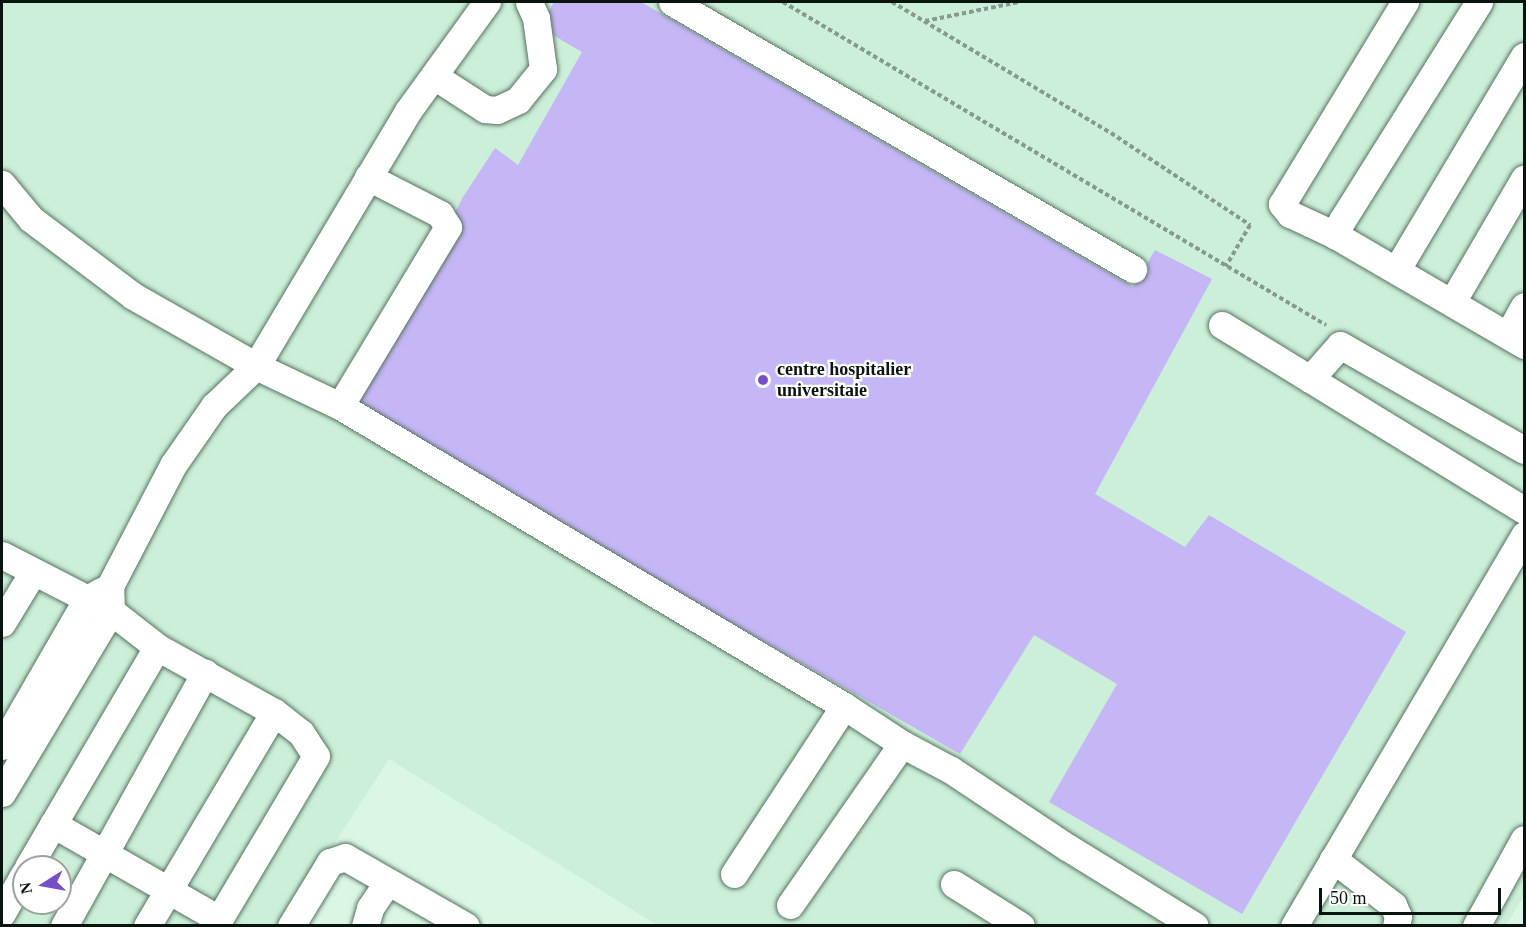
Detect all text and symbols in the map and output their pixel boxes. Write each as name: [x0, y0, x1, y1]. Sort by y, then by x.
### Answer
place label: centre hospitalier universitaie: [777, 359, 911, 401]
marker: centre hospitalier universitaie: [754, 371, 772, 389]
north arrow: [12, 855, 72, 915]
scale bar: [1322, 876, 1504, 914]
text: N: [16, 881, 35, 895]
text: 50 m: [1330, 888, 1367, 908]

